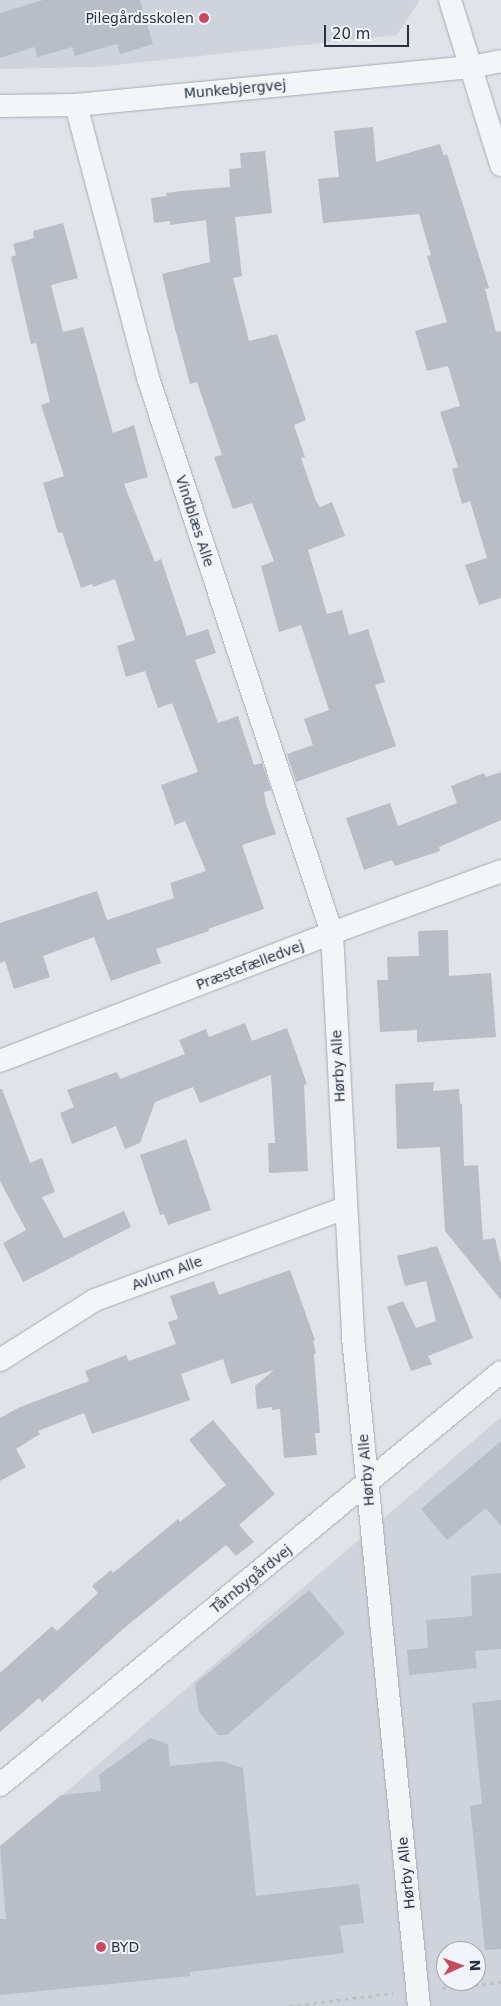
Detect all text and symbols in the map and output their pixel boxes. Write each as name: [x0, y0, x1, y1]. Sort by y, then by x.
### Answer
place label: Pilegårdsskolen: [85, 10, 194, 26]
marker: Pilegårdsskolen: [198, 12, 210, 24]
scale bar: [326, 15, 411, 47]
text: 20 m: [332, 25, 370, 43]
street label: Munkebjergvej: [183, 76, 287, 102]
street label: Vindblæs Alle: [172, 473, 218, 569]
street label: Præstefælledvej: [194, 937, 306, 993]
street label: Hørby Alle: [328, 1029, 348, 1103]
street label: Avlum Alle: [129, 1252, 205, 1294]
street label: Hørby Alle: [354, 1433, 378, 1507]
street label: Tårnbygårdvej: [207, 1541, 295, 1617]
street label: Hørby Alle: [394, 1836, 418, 1910]
place label: BYD: [111, 1939, 139, 1955]
marker: BYD: [95, 1941, 107, 1953]
north arrow: [436, 1941, 486, 1991]
text: N: [467, 1959, 483, 1972]

